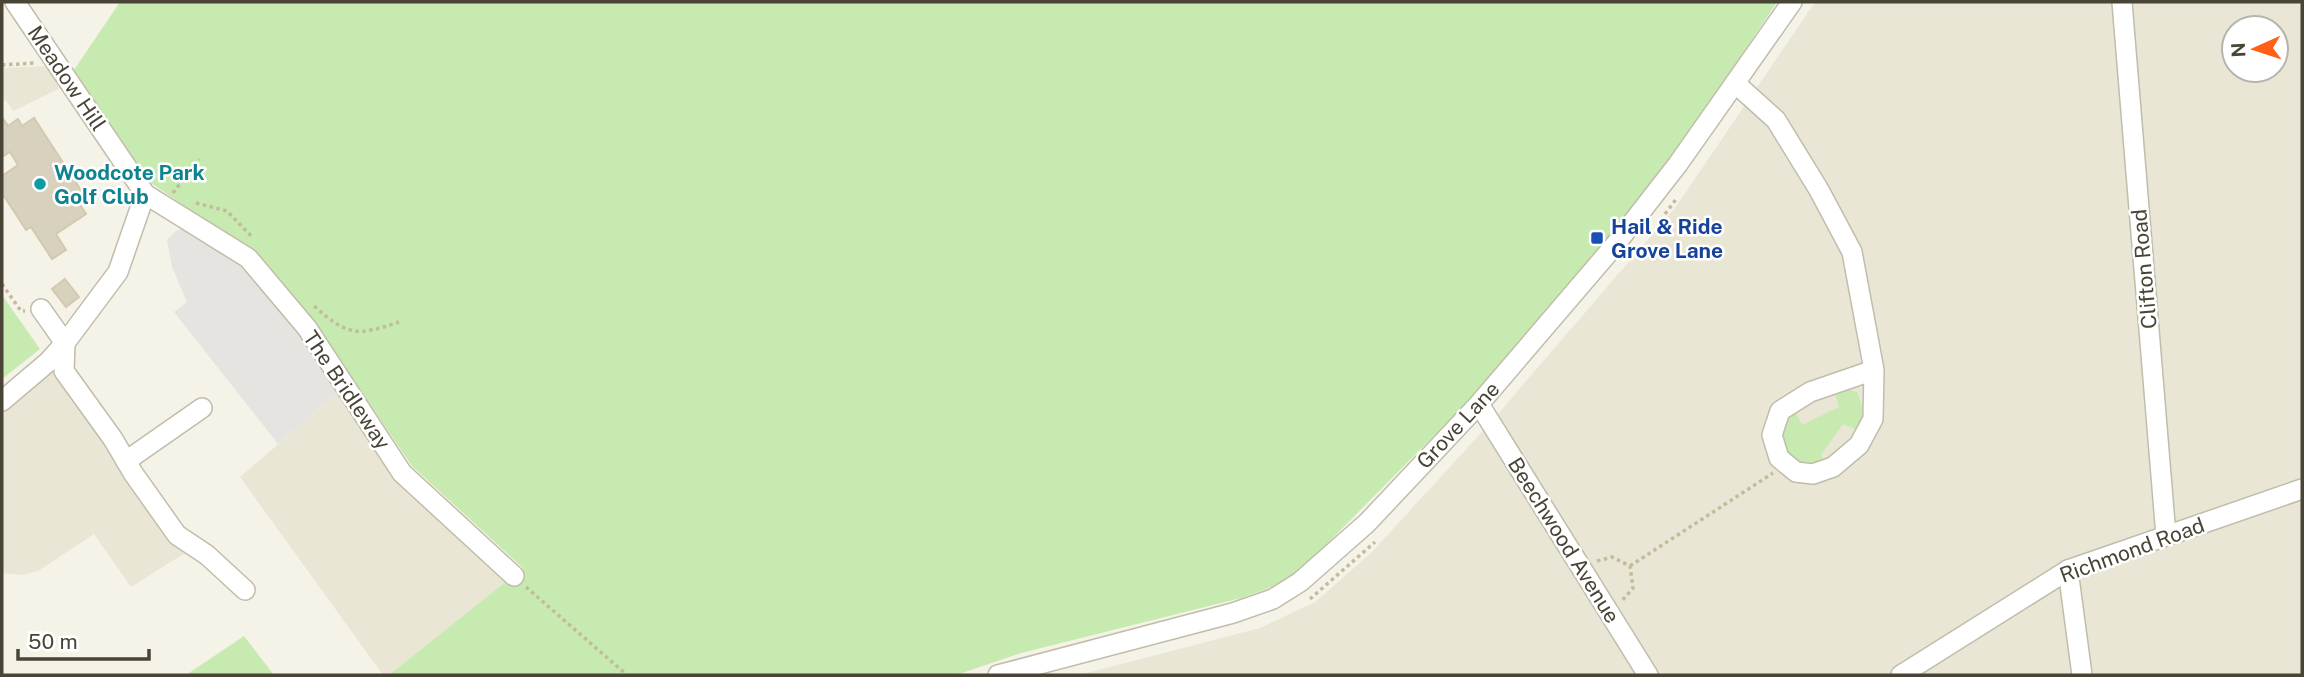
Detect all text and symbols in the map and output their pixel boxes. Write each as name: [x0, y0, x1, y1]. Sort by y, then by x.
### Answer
north arrow: [2220, 14, 2290, 84]
street label: Meadow Hill: [23, 21, 111, 135]
text: N: [2227, 42, 2249, 58]
place label: Woodcote Park Golf Club: [54, 160, 205, 209]
marker: Woodcote Park Golf Club: [32, 176, 48, 192]
street label: Clifton Road: [2126, 208, 2162, 330]
place label: Hail & Ride Grove Lane: [1611, 214, 1723, 263]
marker: Hail & Ride Grove Lane: [1589, 230, 1605, 246]
street label: The Bridleway: [298, 326, 396, 454]
street label: Grove Lane: [1411, 376, 1505, 474]
street label: Beechwood Avenue: [1503, 453, 1625, 627]
street label: Richmond Road: [2056, 512, 2208, 588]
scale bar: [18, 618, 149, 662]
text: 50 m: [28, 629, 78, 654]

